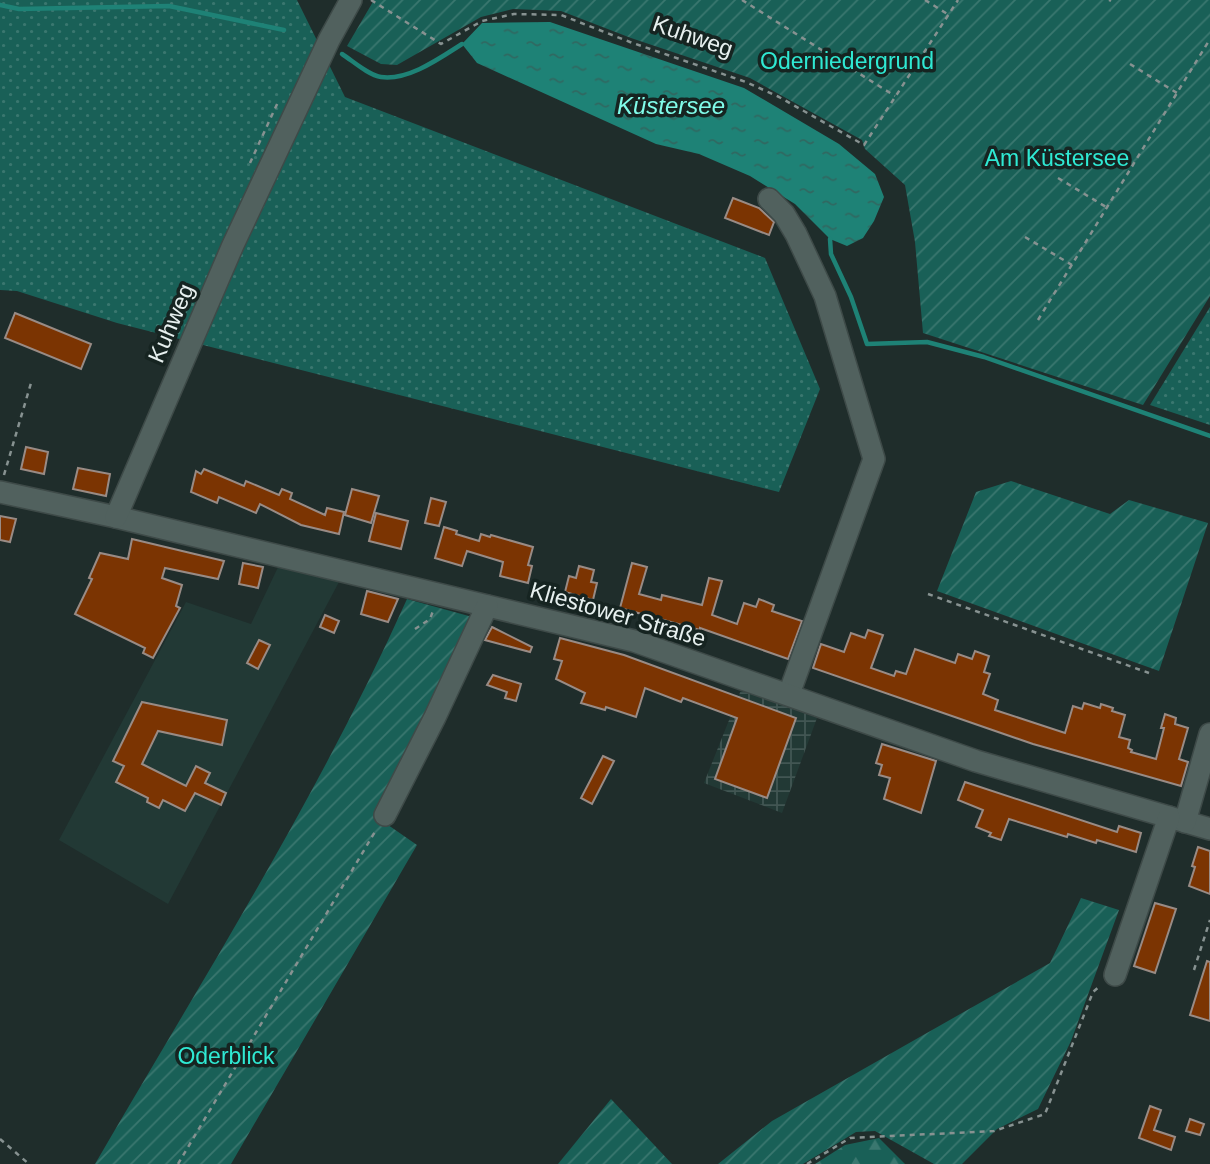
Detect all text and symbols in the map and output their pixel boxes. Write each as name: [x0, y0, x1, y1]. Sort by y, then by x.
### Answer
street label: Kuhweg: [649, 10, 737, 62]
park label: Oderniedergrund: [760, 48, 934, 74]
water label: Küstersee: [617, 92, 725, 119]
park label: Am Küstersee: [985, 145, 1129, 171]
street label: Kuhweg: [143, 280, 199, 366]
street label: Kliestower Straße: [527, 576, 709, 652]
park label: Oderblick: [177, 1043, 275, 1069]

